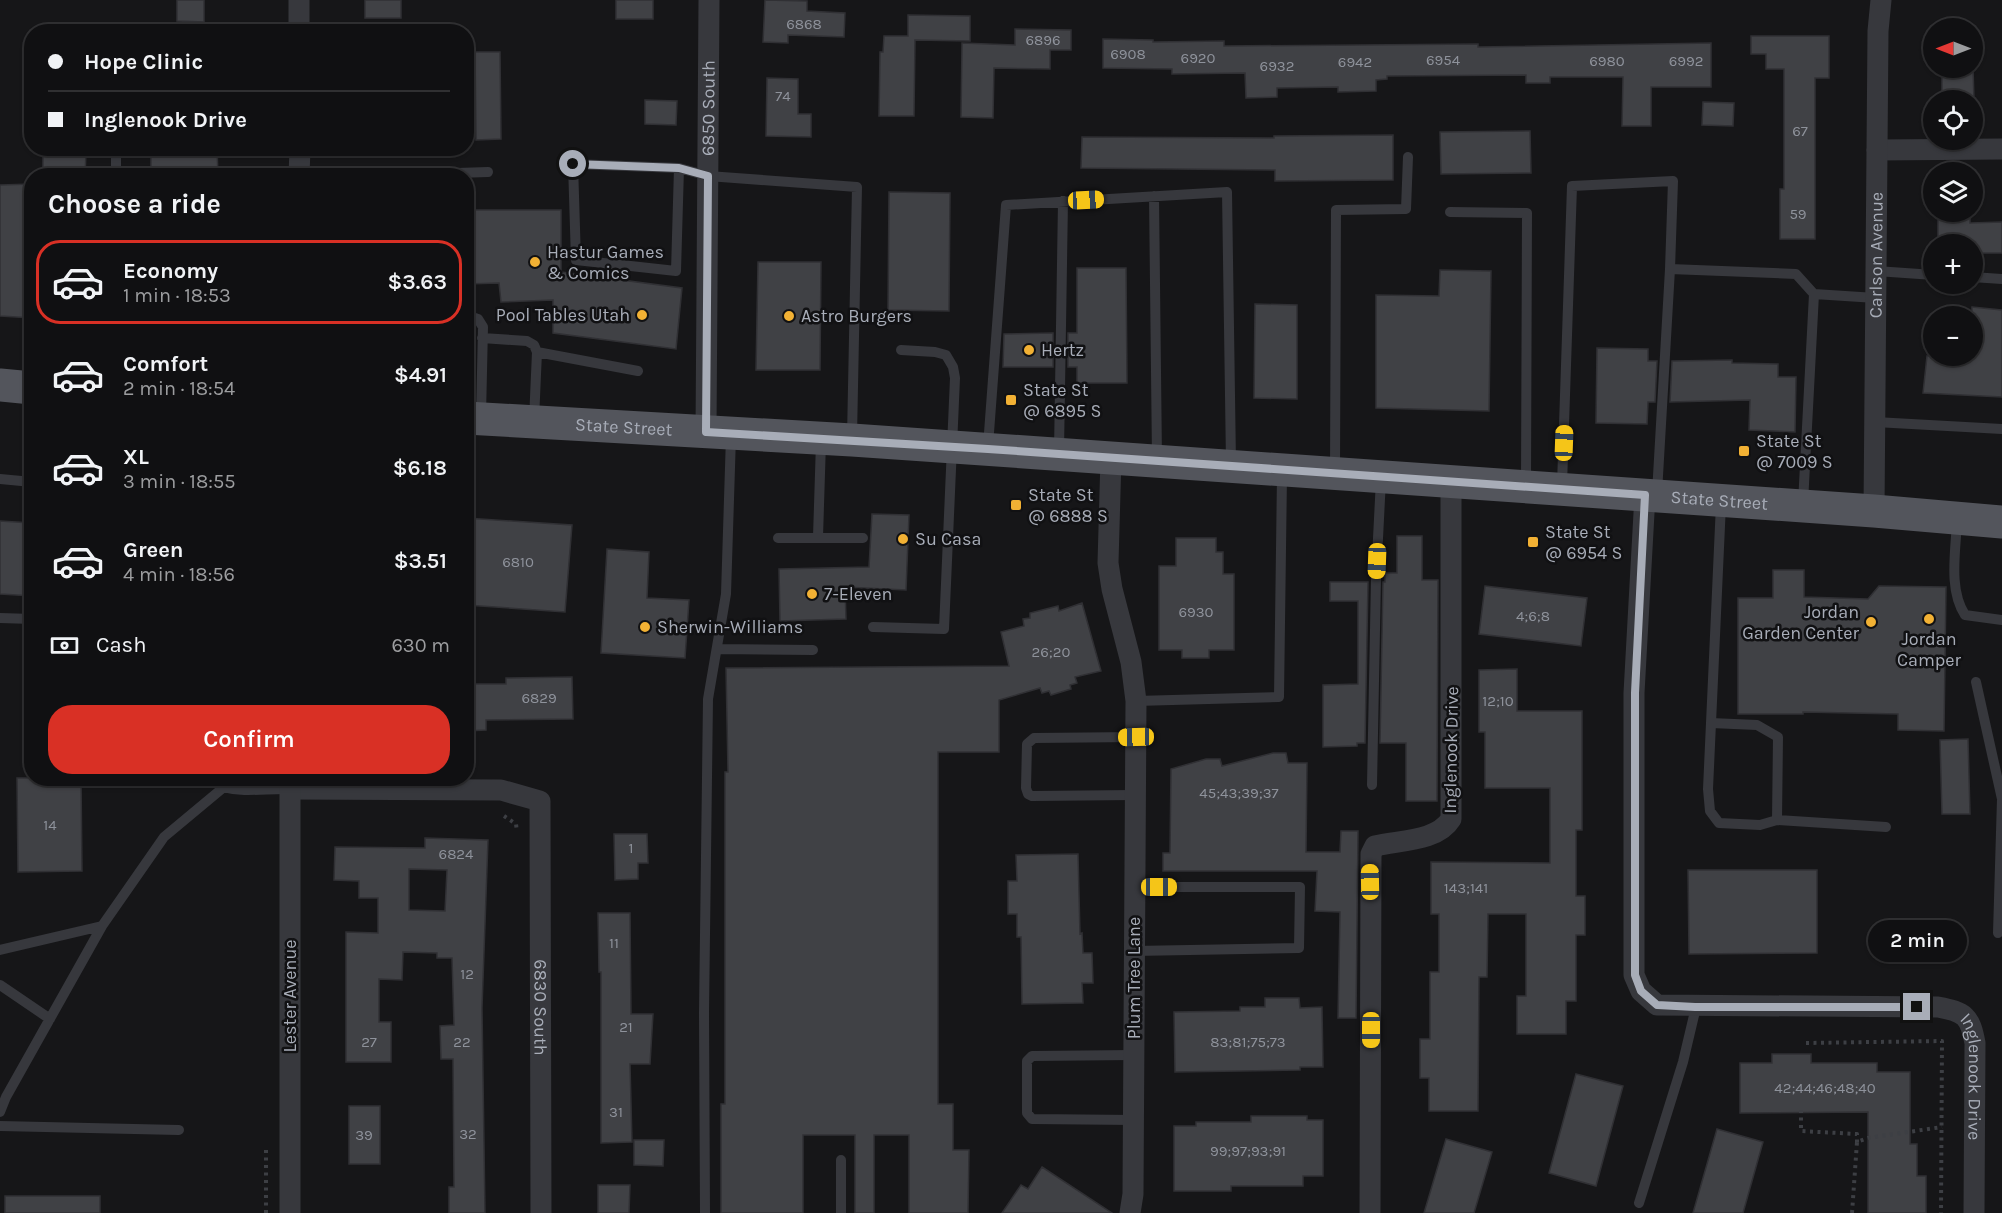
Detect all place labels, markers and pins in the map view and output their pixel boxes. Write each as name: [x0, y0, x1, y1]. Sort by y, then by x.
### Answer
place label: Hastur Games & Comics: [547, 241, 664, 284]
marker: Hastur Games & Comics: [528, 255, 542, 269]
place label: Pool Tables Utah: [496, 304, 630, 326]
place label: Astro Burgers: [801, 305, 912, 327]
marker: Pool Tables Utah: [635, 308, 649, 322]
marker: Astro Burgers: [782, 309, 796, 323]
place label: Hertz: [1041, 339, 1084, 361]
marker: Hertz: [1022, 343, 1036, 357]
place label: State St @ 6895 S: [1023, 379, 1101, 422]
marker: State St @ 6895 S: [1004, 393, 1018, 407]
place label: State St @ 7009 S: [1756, 430, 1833, 473]
marker: State St @ 7009 S: [1737, 444, 1751, 458]
place label: State St @ 6888 S: [1028, 484, 1108, 527]
marker: State St @ 6888 S: [1009, 498, 1023, 512]
place label: State St @ 6954 S: [1545, 521, 1622, 564]
place label: Su Casa: [915, 528, 981, 550]
marker: Su Casa: [896, 532, 910, 546]
marker: State St @ 6954 S: [1526, 535, 1540, 549]
place label: 7-Eleven: [824, 583, 892, 605]
marker: 7-Eleven: [805, 587, 819, 601]
place label: Jordan Garden Center: [1742, 601, 1859, 644]
marker: Jordan Camper: [1922, 612, 1936, 626]
marker: Jordan Garden Center: [1864, 615, 1878, 629]
place label: Sherwin-Williams: [657, 616, 803, 638]
marker: Sherwin-Williams: [638, 620, 652, 634]
place label: Jordan Camper: [1897, 628, 1962, 671]

